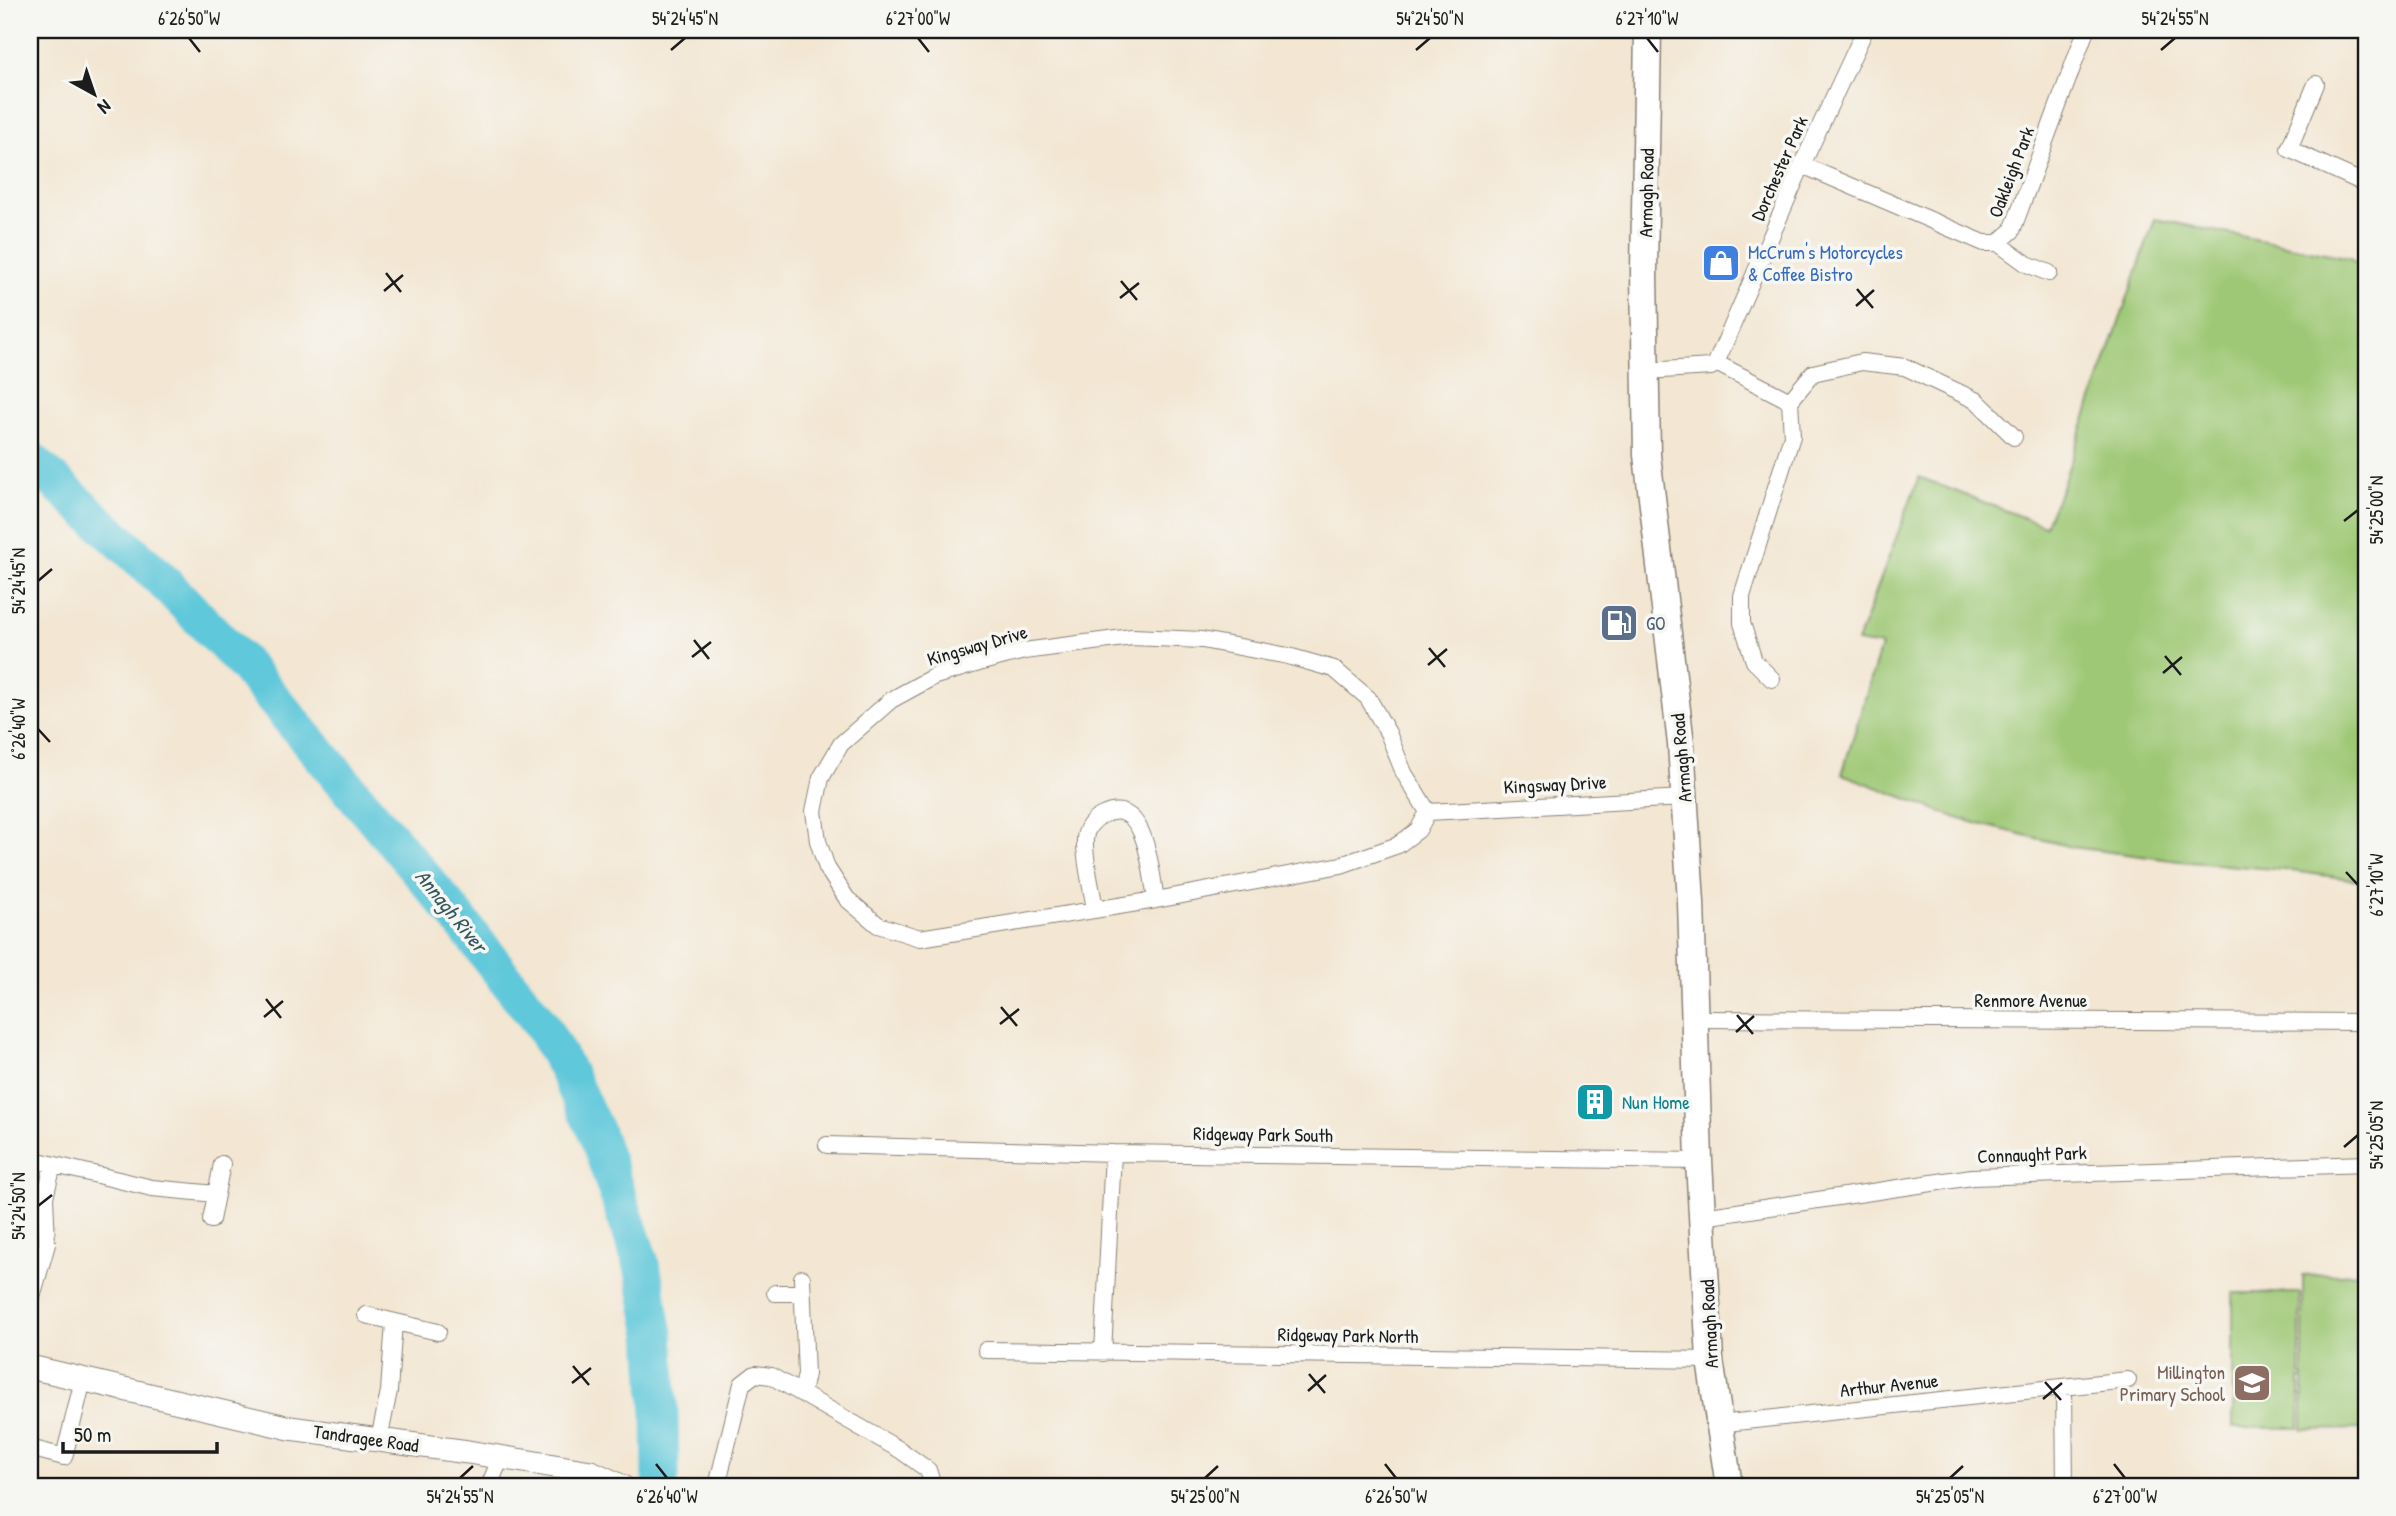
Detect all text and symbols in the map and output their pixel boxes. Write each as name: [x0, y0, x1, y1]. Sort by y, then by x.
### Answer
text: 6°26'50"W: [158, 6, 220, 31]
text: 54°24'45"N: [652, 6, 718, 31]
text: 6°27'00"W: [886, 6, 950, 31]
text: 54°24'50"N: [1396, 6, 1464, 31]
text: 6°27'10"W: [1616, 6, 1678, 31]
text: 54°24'55"N: [2142, 6, 2208, 31]
north arrow: [60, 60, 130, 130]
text: N: [93, 94, 117, 120]
street label: Dorchester Park: [1744, 112, 1814, 224]
street label: Oakleigh Park: [1982, 123, 2040, 221]
street label: Armagh Road: [1632, 148, 1660, 238]
place label: McCrum's Motorcycles & Coffee Bistro: [1748, 239, 1903, 287]
shop icon: McCrum's Motorcycles & Coffee Bistro: [1700, 242, 1742, 284]
text: 54°25'00"N: [2364, 476, 2389, 544]
text: 54°24'45"N: [6, 548, 31, 614]
fuel station icon: GO: [1598, 602, 1640, 644]
place label: GO: [1646, 610, 1666, 636]
street label: Kingsway Drive: [924, 618, 1030, 672]
text: 6°26'40"W: [6, 698, 31, 760]
street label: Armagh Road: [1664, 712, 1698, 803]
street label: Kingsway Drive: [1503, 768, 1608, 800]
text: 6°27'10"W: [2364, 854, 2389, 916]
water label: Annagh River: [409, 863, 496, 961]
street label: Renmore Avenue: [1975, 987, 2088, 1013]
building icon: Nun Home: [1574, 1081, 1616, 1123]
place label: Nun Home: [1622, 1089, 1690, 1115]
text: 54°25'05"N: [2364, 1101, 2389, 1169]
street label: Ridgeway Park South: [1193, 1120, 1333, 1148]
street label: Connaught Park: [1977, 1139, 2087, 1169]
text: 54°24'50"N: [6, 1172, 31, 1240]
street label: Armagh Road: [1694, 1278, 1724, 1369]
street label: Ridgeway Park North: [1277, 1321, 1419, 1349]
place label: Millington Primary School: [2120, 1359, 2226, 1407]
school or university icon: Millington Primary School: [2231, 1362, 2273, 1404]
street label: Arthur Avenue: [1839, 1367, 1940, 1403]
scale bar: [63, 1411, 217, 1455]
street label: Tandragee Road: [312, 1418, 421, 1458]
text: 50 m: [74, 1420, 111, 1449]
text: 54°24'55"N: [427, 1484, 493, 1509]
text: 6°26'40"W: [636, 1484, 698, 1509]
text: 54°25'00"N: [1171, 1484, 1239, 1509]
text: 6°26'50"W: [1365, 1484, 1427, 1509]
text: 54°25'05"N: [1916, 1484, 1984, 1509]
text: 6°27'00"W: [2093, 1484, 2157, 1509]

